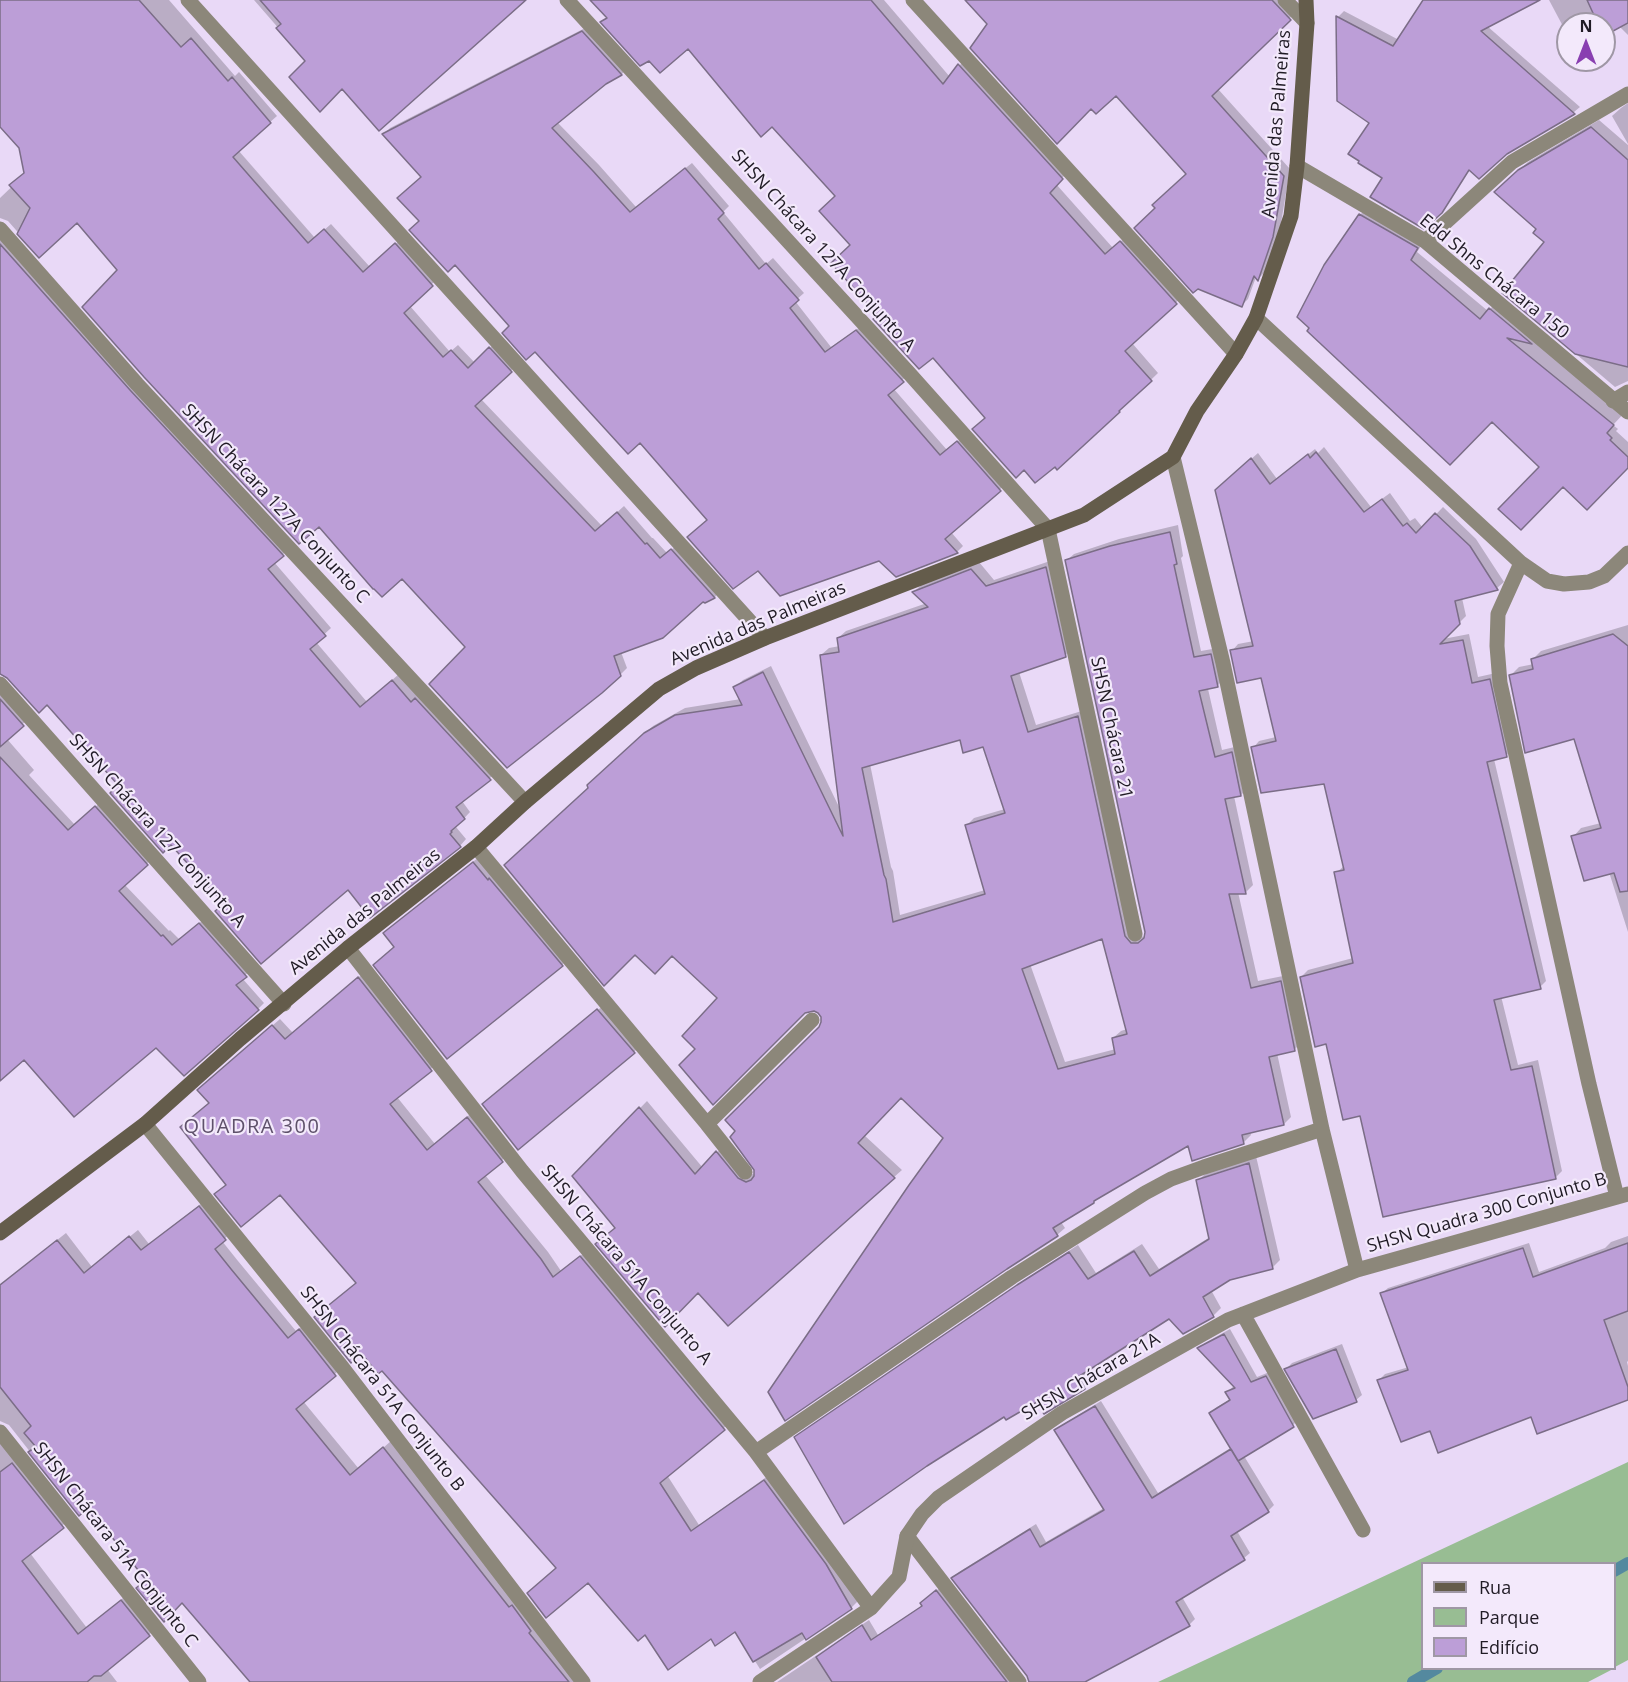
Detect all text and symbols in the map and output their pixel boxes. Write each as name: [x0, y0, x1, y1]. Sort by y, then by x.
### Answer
north arrow: [1556, 12, 1616, 72]
text: N: [1579, 15, 1593, 37]
street label: Avenida das Palmeiras: [1258, 29, 1296, 219]
street label: SHSN Chácara 127A Conjunto A: [727, 146, 919, 356]
street label: Edd Shns Chácara 150: [1415, 210, 1573, 344]
street label: SHSN Chácara 127A Conjunto C: [177, 400, 373, 608]
street label: Avenida das Palmeiras: [667, 577, 849, 671]
street label: SHSN Chácara 21: [1085, 655, 1137, 801]
street label: SHSN Chácara 127 Conjunto A: [64, 730, 250, 932]
street label: Avenida das Palmeiras: [285, 844, 445, 980]
district label: QUADRA 300: [184, 1115, 320, 1139]
street label: SHSN Chácara 51A Conjunto A: [536, 1161, 716, 1369]
street label: SHSN Quadra 300 Conjunto B: [1365, 1168, 1609, 1258]
street label: SHSN Chácara 51A Conjunto B: [295, 1282, 469, 1496]
street label: SHSN Chácara 21A: [1018, 1329, 1164, 1425]
street label: SHSN Chácara 51A Conjunto C: [28, 1438, 202, 1652]
legend: [1421, 1562, 1616, 1670]
text: Rua: [1479, 1575, 1511, 1599]
text: Parque: [1479, 1605, 1539, 1629]
text: Edifício: [1479, 1635, 1539, 1659]

